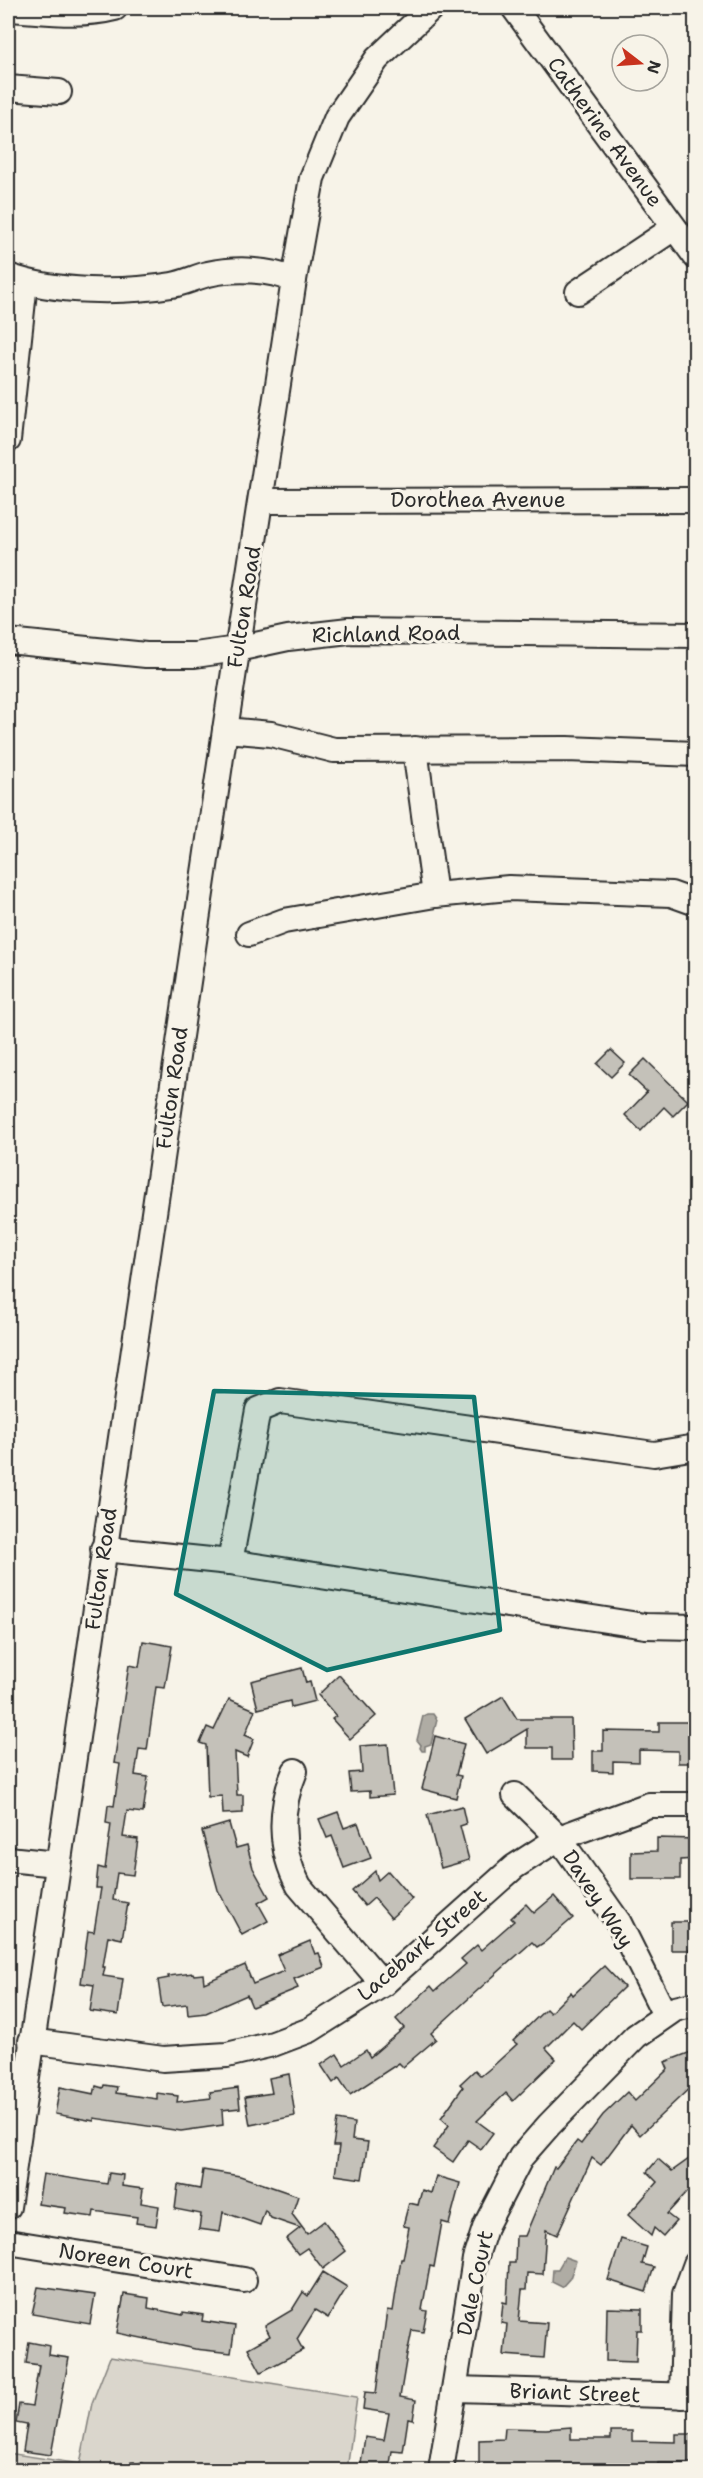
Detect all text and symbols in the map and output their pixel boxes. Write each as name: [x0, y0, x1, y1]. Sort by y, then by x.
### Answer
north arrow: [610, 33, 670, 93]
street label: Catherine Avenue: [541, 51, 669, 213]
text: N: [642, 58, 666, 76]
street label: Dorothea Avenue: [390, 486, 566, 514]
street label: Fulton Road: [221, 544, 267, 670]
street label: Richland Road: [312, 619, 460, 649]
street label: Fulton Road: [150, 1025, 194, 1151]
street label: Fulton Road: [79, 1506, 123, 1632]
street label: Davey Way: [556, 1845, 640, 1953]
street label: Lacebark Street: [351, 1882, 493, 2008]
street label: Dale Court: [450, 2228, 500, 2338]
street label: Noreen Court: [57, 2237, 195, 2285]
street label: Briant Street: [509, 2377, 641, 2409]

